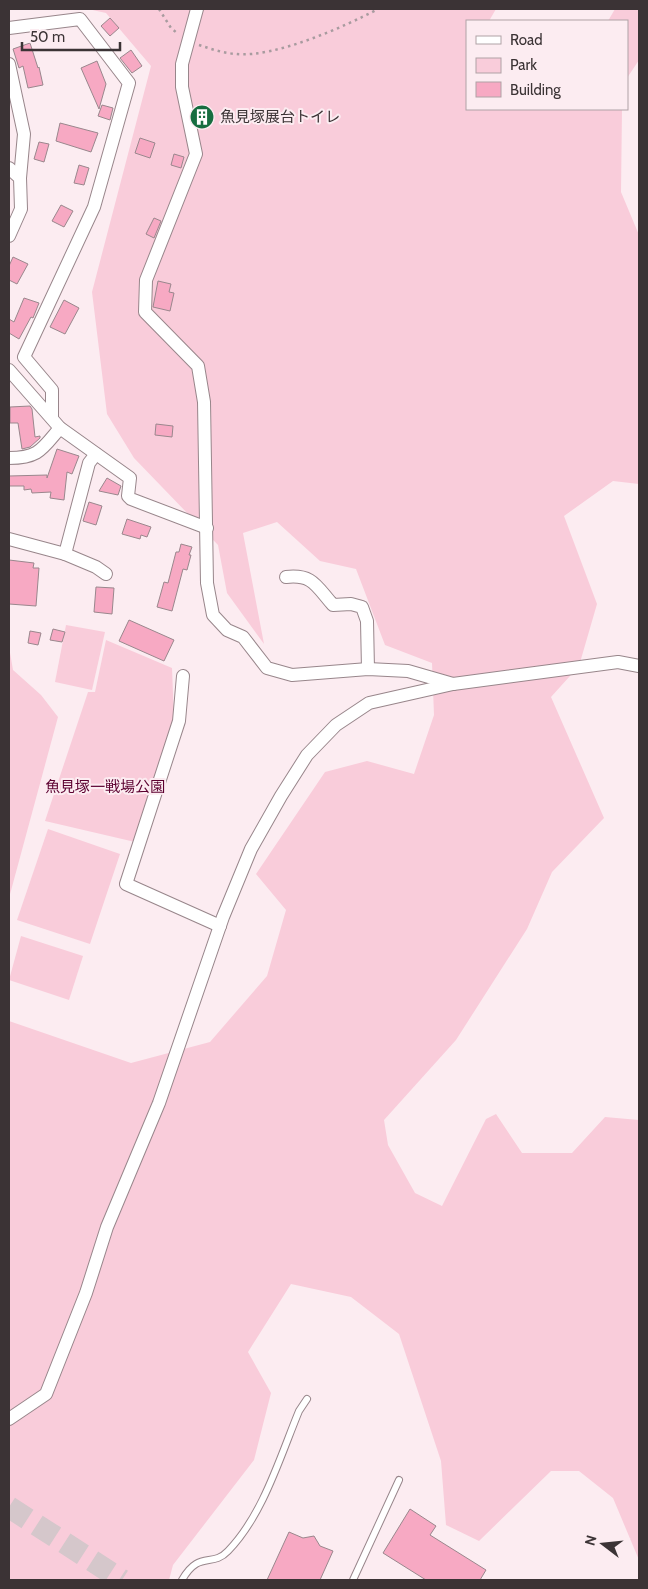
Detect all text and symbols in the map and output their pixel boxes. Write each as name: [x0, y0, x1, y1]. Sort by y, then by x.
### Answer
scale bar: [22, 20, 120, 52]
legend: [466, 20, 628, 110]
text: 50 m: [30, 28, 65, 46]
text: Road: [510, 31, 543, 49]
text: Park: [510, 56, 537, 74]
text: Building: [510, 81, 561, 99]
building icon: 魚見塚展台トイレ: [189, 104, 215, 130]
place label: 魚見塚展台トイレ: [220, 108, 340, 126]
park label: 魚見塚一戦場公園: [45, 778, 165, 796]
north arrow: [578, 1519, 628, 1569]
text: N: [580, 1533, 601, 1548]

